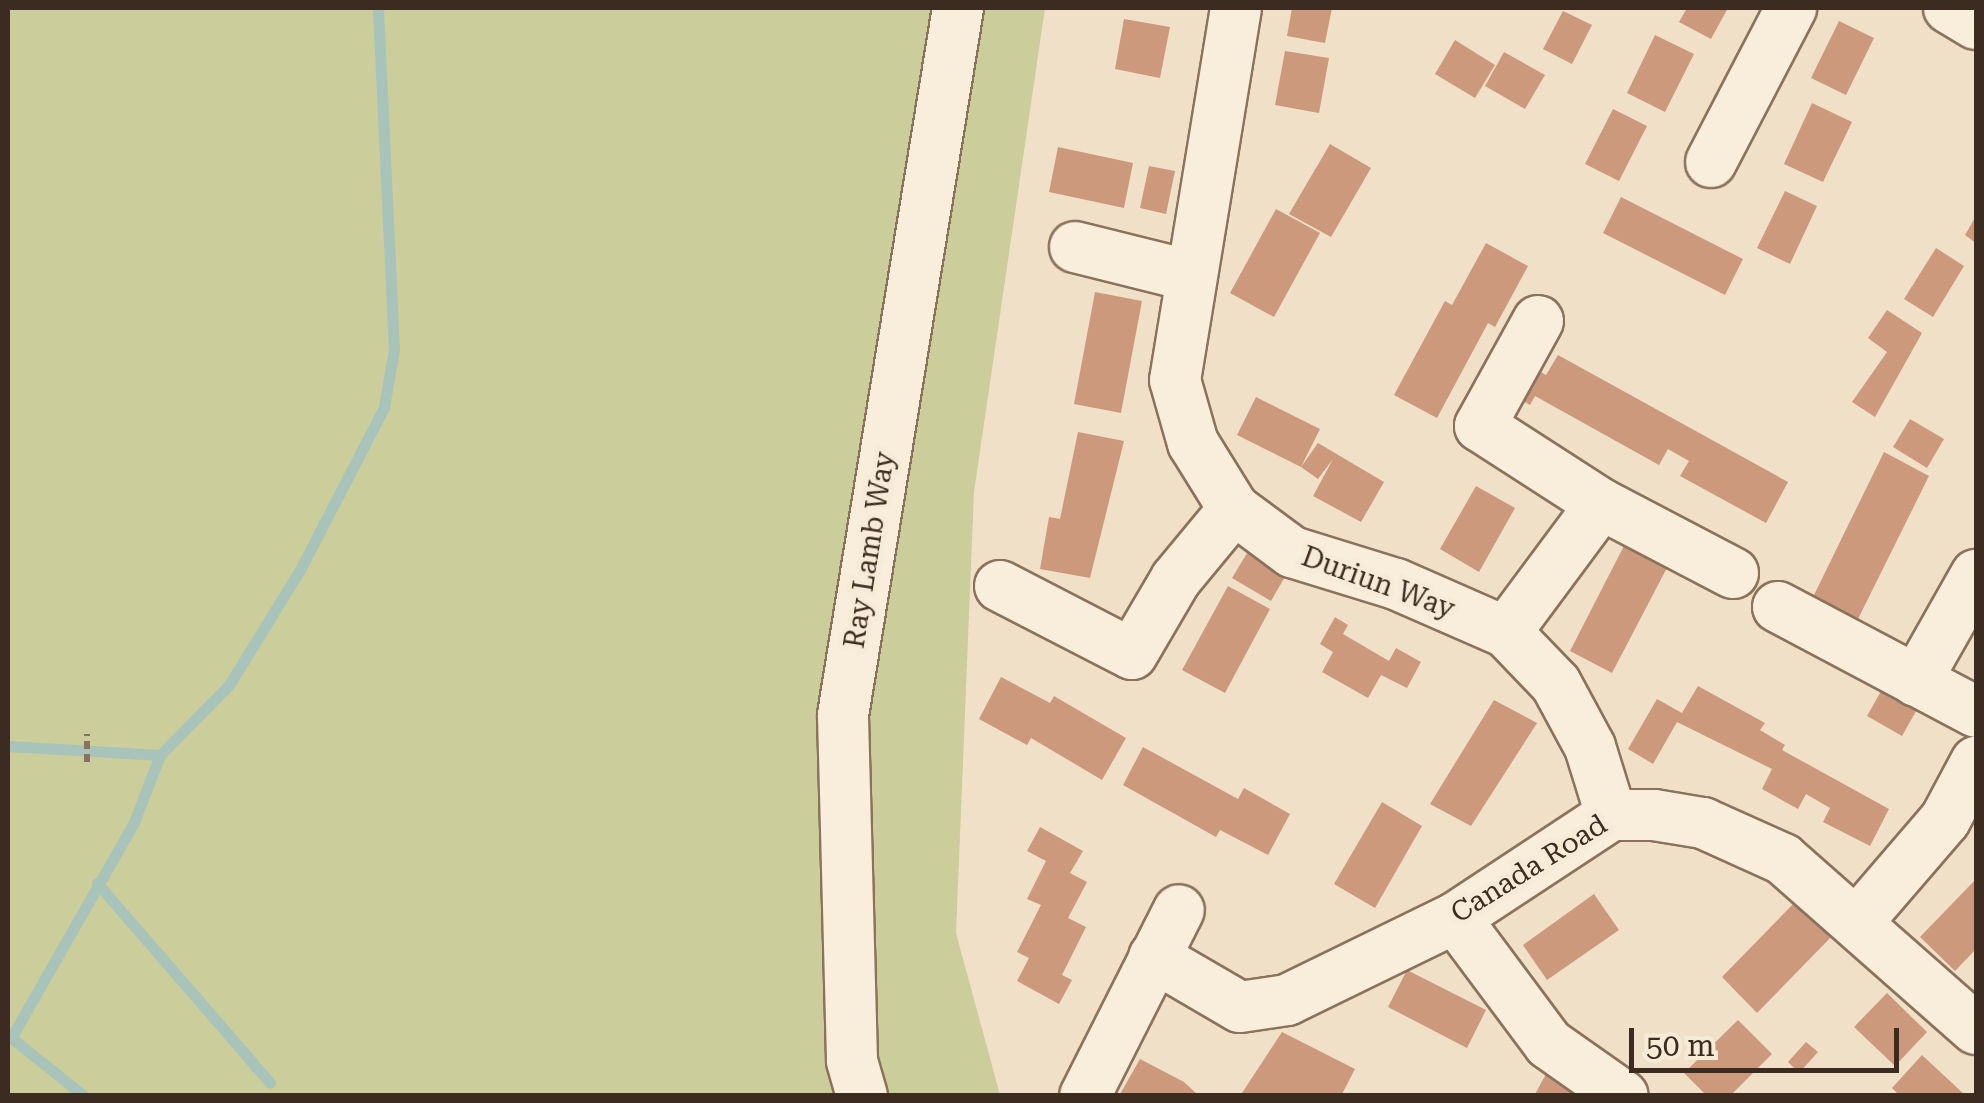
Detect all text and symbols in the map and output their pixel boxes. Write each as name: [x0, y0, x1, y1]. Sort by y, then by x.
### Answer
street label: Ray Lamb Way: [838, 449, 902, 651]
street label: Duriun Way: [1297, 540, 1459, 626]
street label: Canada Road: [1445, 808, 1613, 930]
scale bar: [1634, 1008, 1904, 1070]
text: 50 m: [1646, 1028, 1715, 1063]

